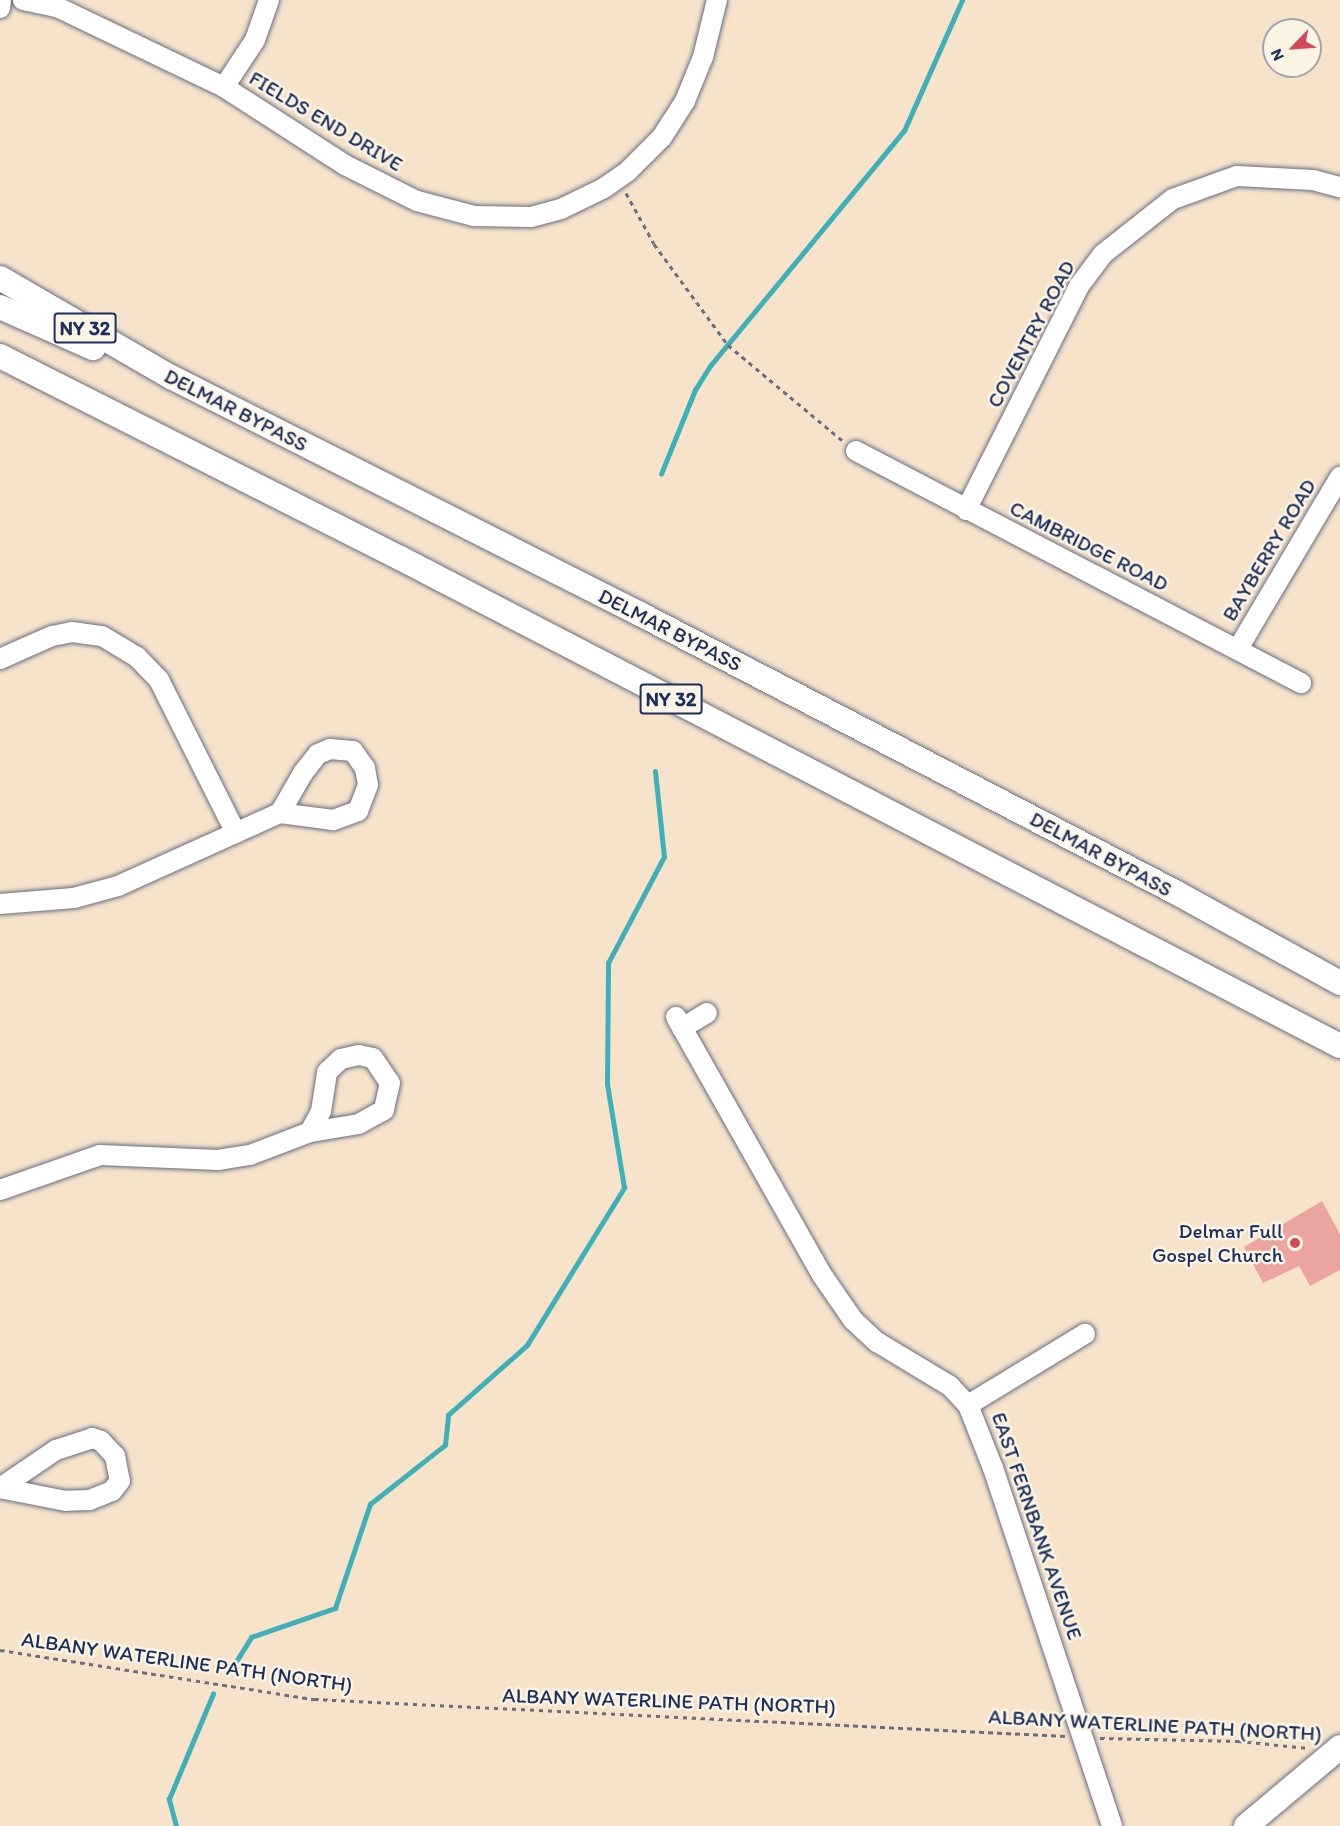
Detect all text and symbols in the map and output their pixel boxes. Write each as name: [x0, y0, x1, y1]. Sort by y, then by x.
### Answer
north arrow: [1262, 18, 1322, 78]
text: N: [1266, 46, 1288, 64]
street label: FIELDS END DRIVE: [245, 65, 407, 177]
street label: COVENTRY ROAD: [982, 256, 1080, 412]
road number: NY 32: [54, 311, 116, 345]
street label: DELMAR BYPASS: [160, 363, 312, 457]
street label: BAYBERRY ROAD: [1217, 474, 1321, 626]
street label: CAMBRIDGE ROAD: [1006, 495, 1172, 597]
street label: DELMAR BYPASS: [594, 583, 746, 677]
road number: NY 32: [640, 682, 702, 716]
street label: DELMAR BYPASS: [1025, 806, 1177, 902]
place label: Delmar Full Gospel Church: [1152, 1218, 1283, 1268]
marker: Delmar Full Gospel Church: [1288, 1236, 1302, 1250]
street label: EAST FERNBANK AVENUE: [986, 1409, 1088, 1643]
street label: ALBANY WATERLINE PATH (NORTH): [19, 1626, 355, 1698]
street label: ALBANY WATERLINE PATH (NORTH): [500, 1683, 838, 1719]
street label: ALBANY WATERLINE PATH (NORTH): [986, 1704, 1324, 1746]

